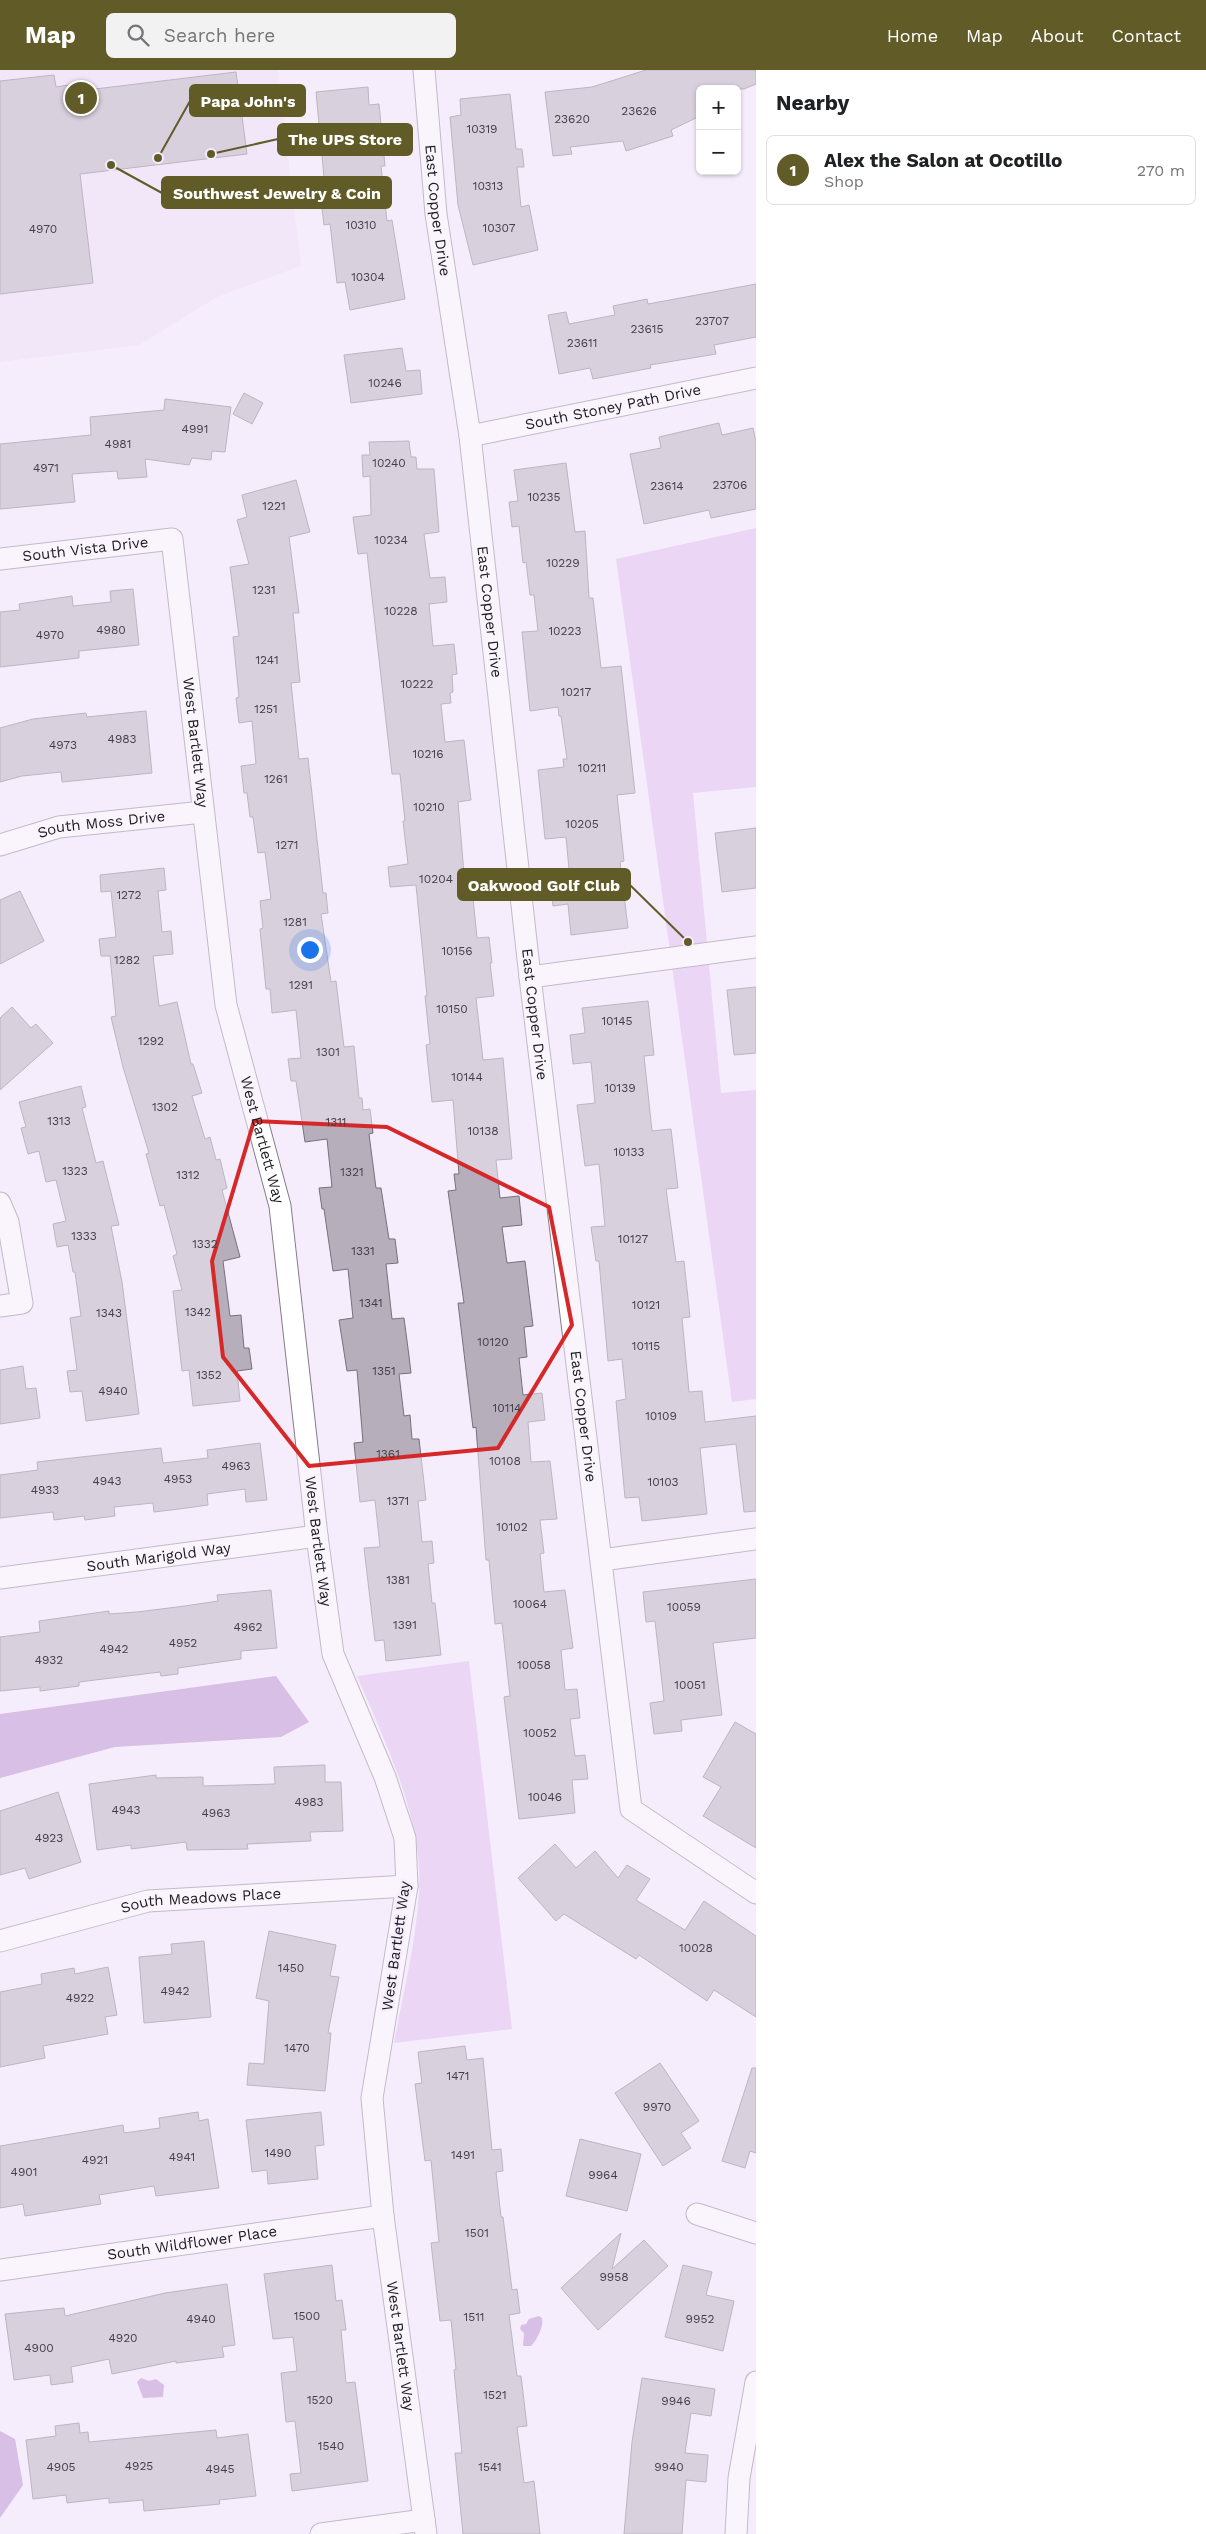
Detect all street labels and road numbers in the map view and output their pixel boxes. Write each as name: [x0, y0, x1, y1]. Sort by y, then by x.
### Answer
street label: East Copper Drive: [421, 144, 454, 277]
street label: South Stoney Path Drive: [524, 380, 703, 434]
street label: South Vista Drive: [21, 533, 149, 565]
street label: East Copper Drive: [473, 545, 506, 679]
street label: West Bartlett Way: [179, 676, 212, 809]
street label: South Moss Drive: [35, 807, 166, 842]
street label: East Copper Drive: [518, 948, 551, 1081]
street label: West Bartlett Way: [237, 1074, 288, 1206]
street label: East Copper Drive: [566, 1350, 600, 1483]
street label: West Bartlett Way: [301, 1475, 336, 1608]
street label: South Marigold Way: [85, 1538, 232, 1575]
street label: West Bartlett Way: [378, 1880, 414, 2012]
street label: South Meadows Place: [119, 1884, 282, 1917]
street label: South Wildflower Place: [106, 2222, 278, 2264]
street label: West Bartlett Way: [383, 2280, 418, 2413]

